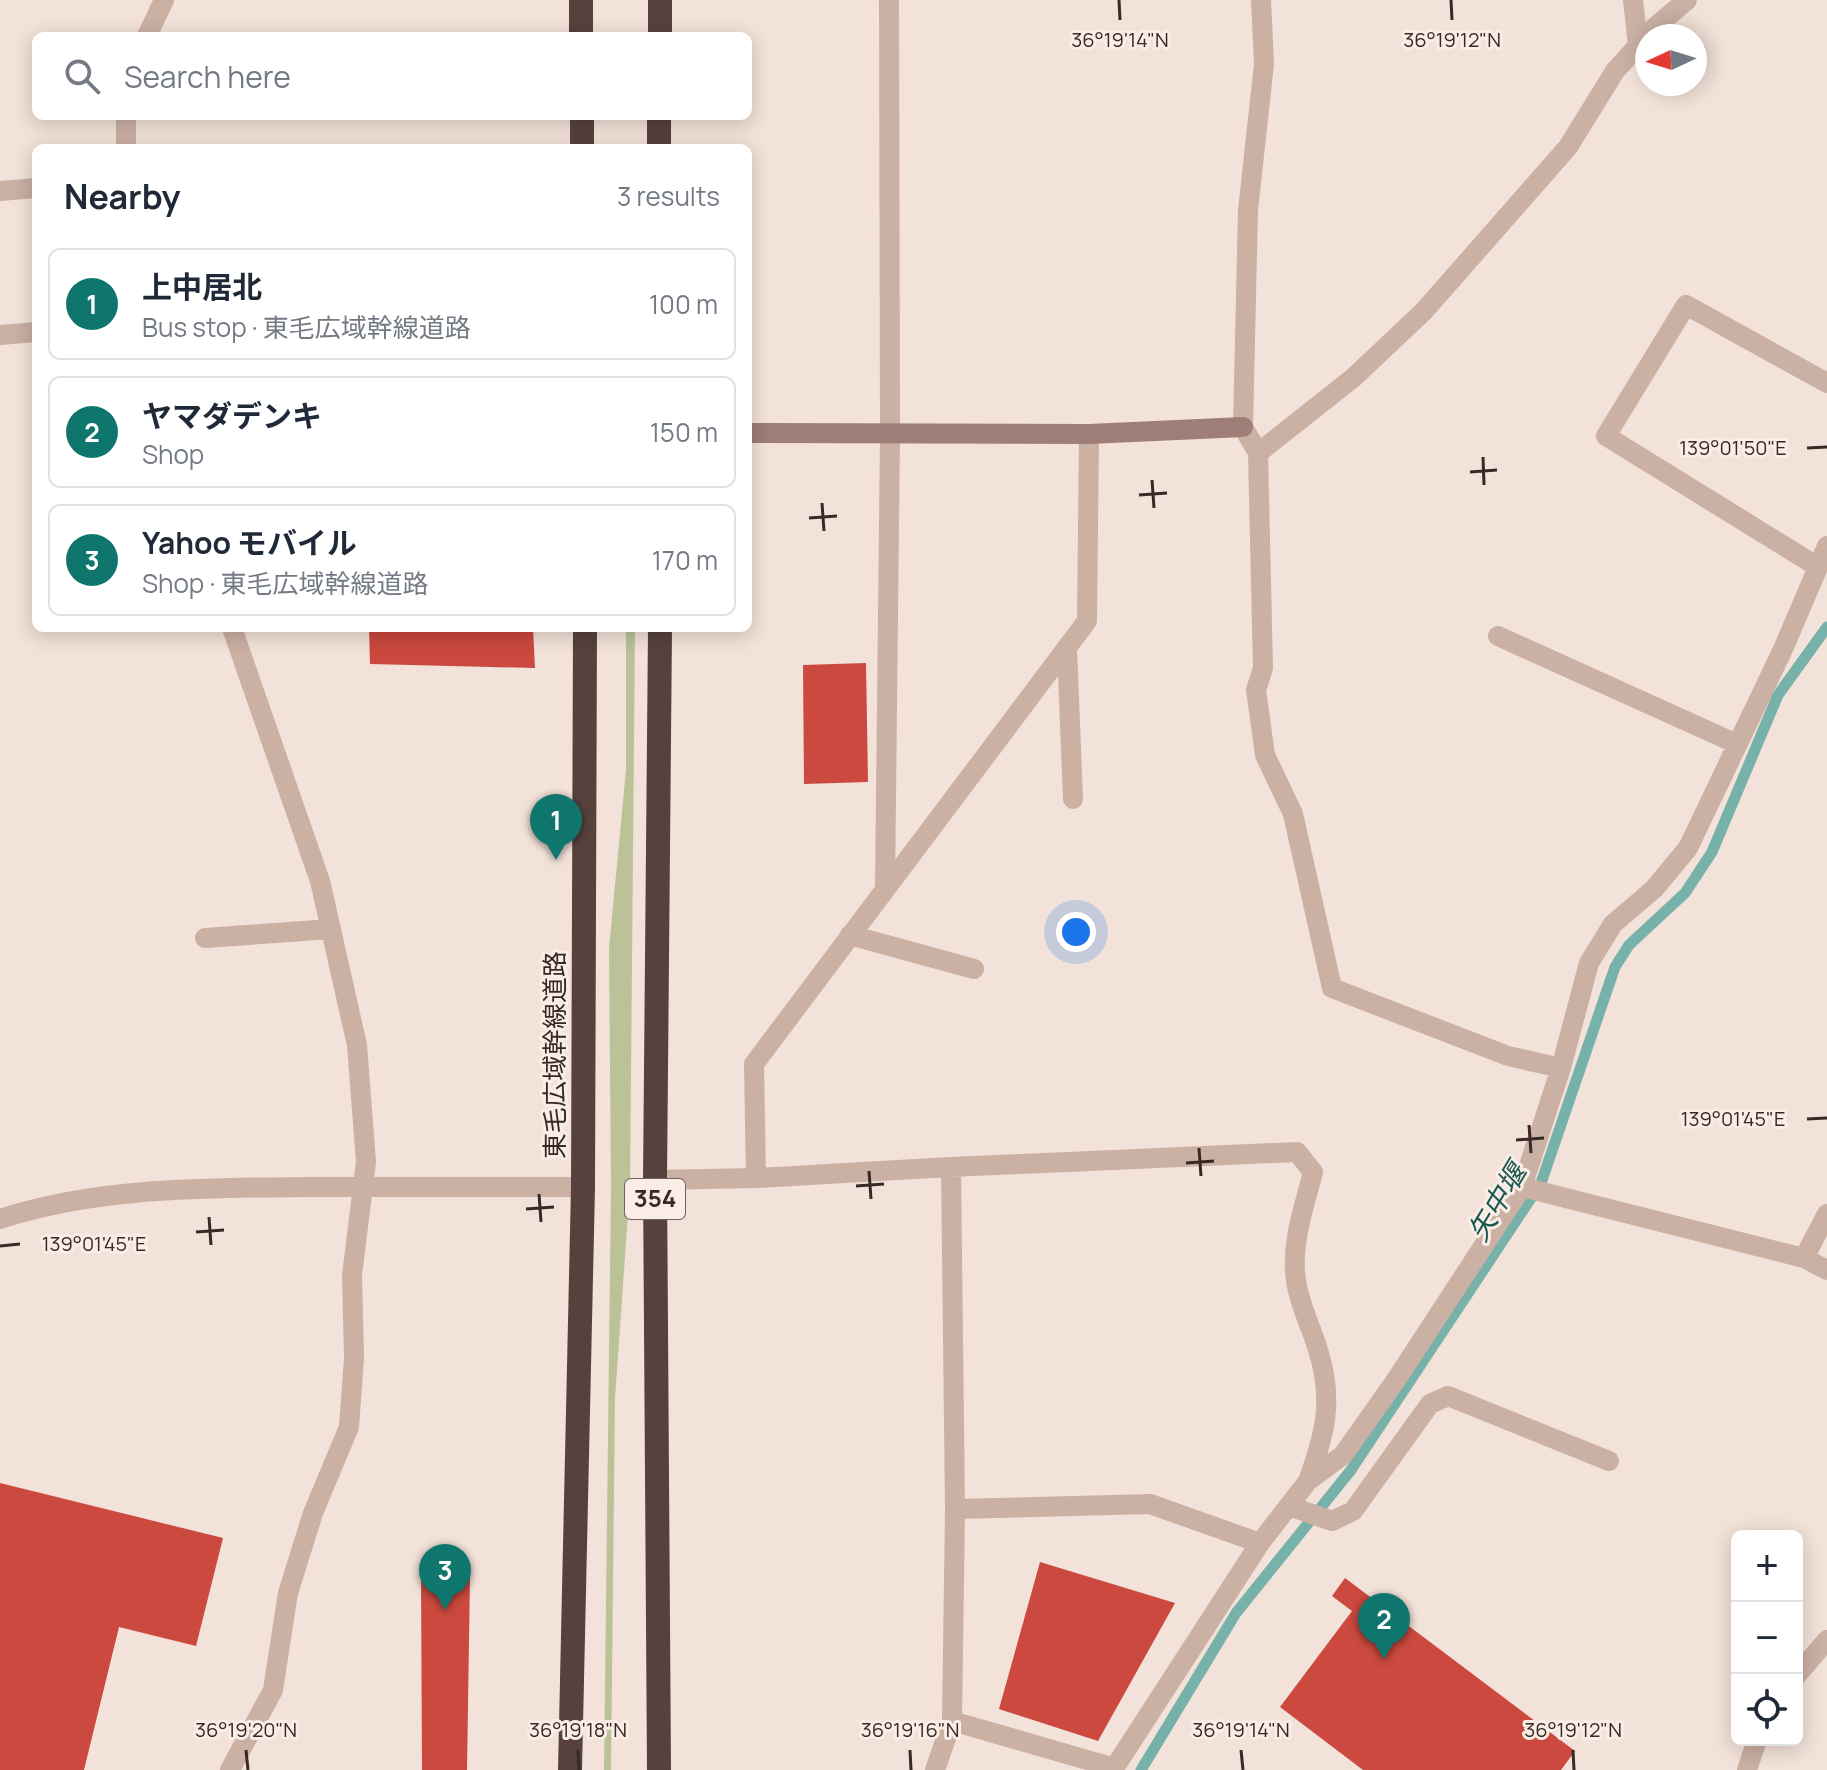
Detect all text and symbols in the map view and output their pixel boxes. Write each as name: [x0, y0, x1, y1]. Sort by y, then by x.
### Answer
north arrow: [1635, 24, 1707, 96]
text: 36°19'14"N: [1071, 26, 1169, 53]
text: 36°19'12"N: [1403, 26, 1501, 53]
search box: [32, 32, 752, 120]
icon: search: [60, 54, 104, 98]
text: Search here: [124, 56, 291, 97]
text: Nearby: [64, 173, 180, 219]
text: 3 results: [617, 178, 720, 214]
text: 上中居北: [142, 266, 262, 307]
text: 1: [86, 286, 98, 322]
text: 100 m: [649, 286, 718, 322]
text: Bus stop · 東毛広域幹線道路: [142, 309, 471, 345]
text: ヤマダデンキ: [142, 395, 322, 436]
text: 2: [84, 414, 100, 450]
text: 150 m: [650, 414, 718, 450]
text: 139°01'50"E: [1679, 434, 1787, 461]
text: Shop: [142, 436, 204, 472]
text: Yahoo モバイル: [142, 522, 357, 563]
text: 3: [84, 542, 100, 578]
text: 170 m: [652, 542, 718, 578]
text: Shop · 東毛広域幹線道路: [142, 565, 429, 601]
pin: 1: [530, 794, 582, 860]
your location: [1056, 912, 1096, 952]
street label: 東毛広域幹線道路: [536, 951, 572, 1159]
text: 139°01'45"E: [1681, 1105, 1785, 1132]
water label: 矢中堰: [1458, 1151, 1537, 1247]
road number: 354: [625, 1179, 685, 1219]
text: 139°01'45"E: [42, 1230, 146, 1257]
map controls: [1731, 1530, 1803, 1746]
button: +: [1731, 1530, 1803, 1602]
pin: 3: [419, 1544, 471, 1610]
pin: 2: [1358, 1593, 1410, 1659]
button: −: [1731, 1602, 1803, 1674]
button: locate: [1731, 1674, 1803, 1746]
text: 36°19'20"N: [195, 1716, 297, 1743]
text: 36°19'18"N: [529, 1716, 627, 1743]
text: 36°19'16"N: [861, 1716, 959, 1743]
text: 36°19'14"N: [1192, 1716, 1290, 1743]
text: 36°19'12"N: [1524, 1716, 1622, 1743]

